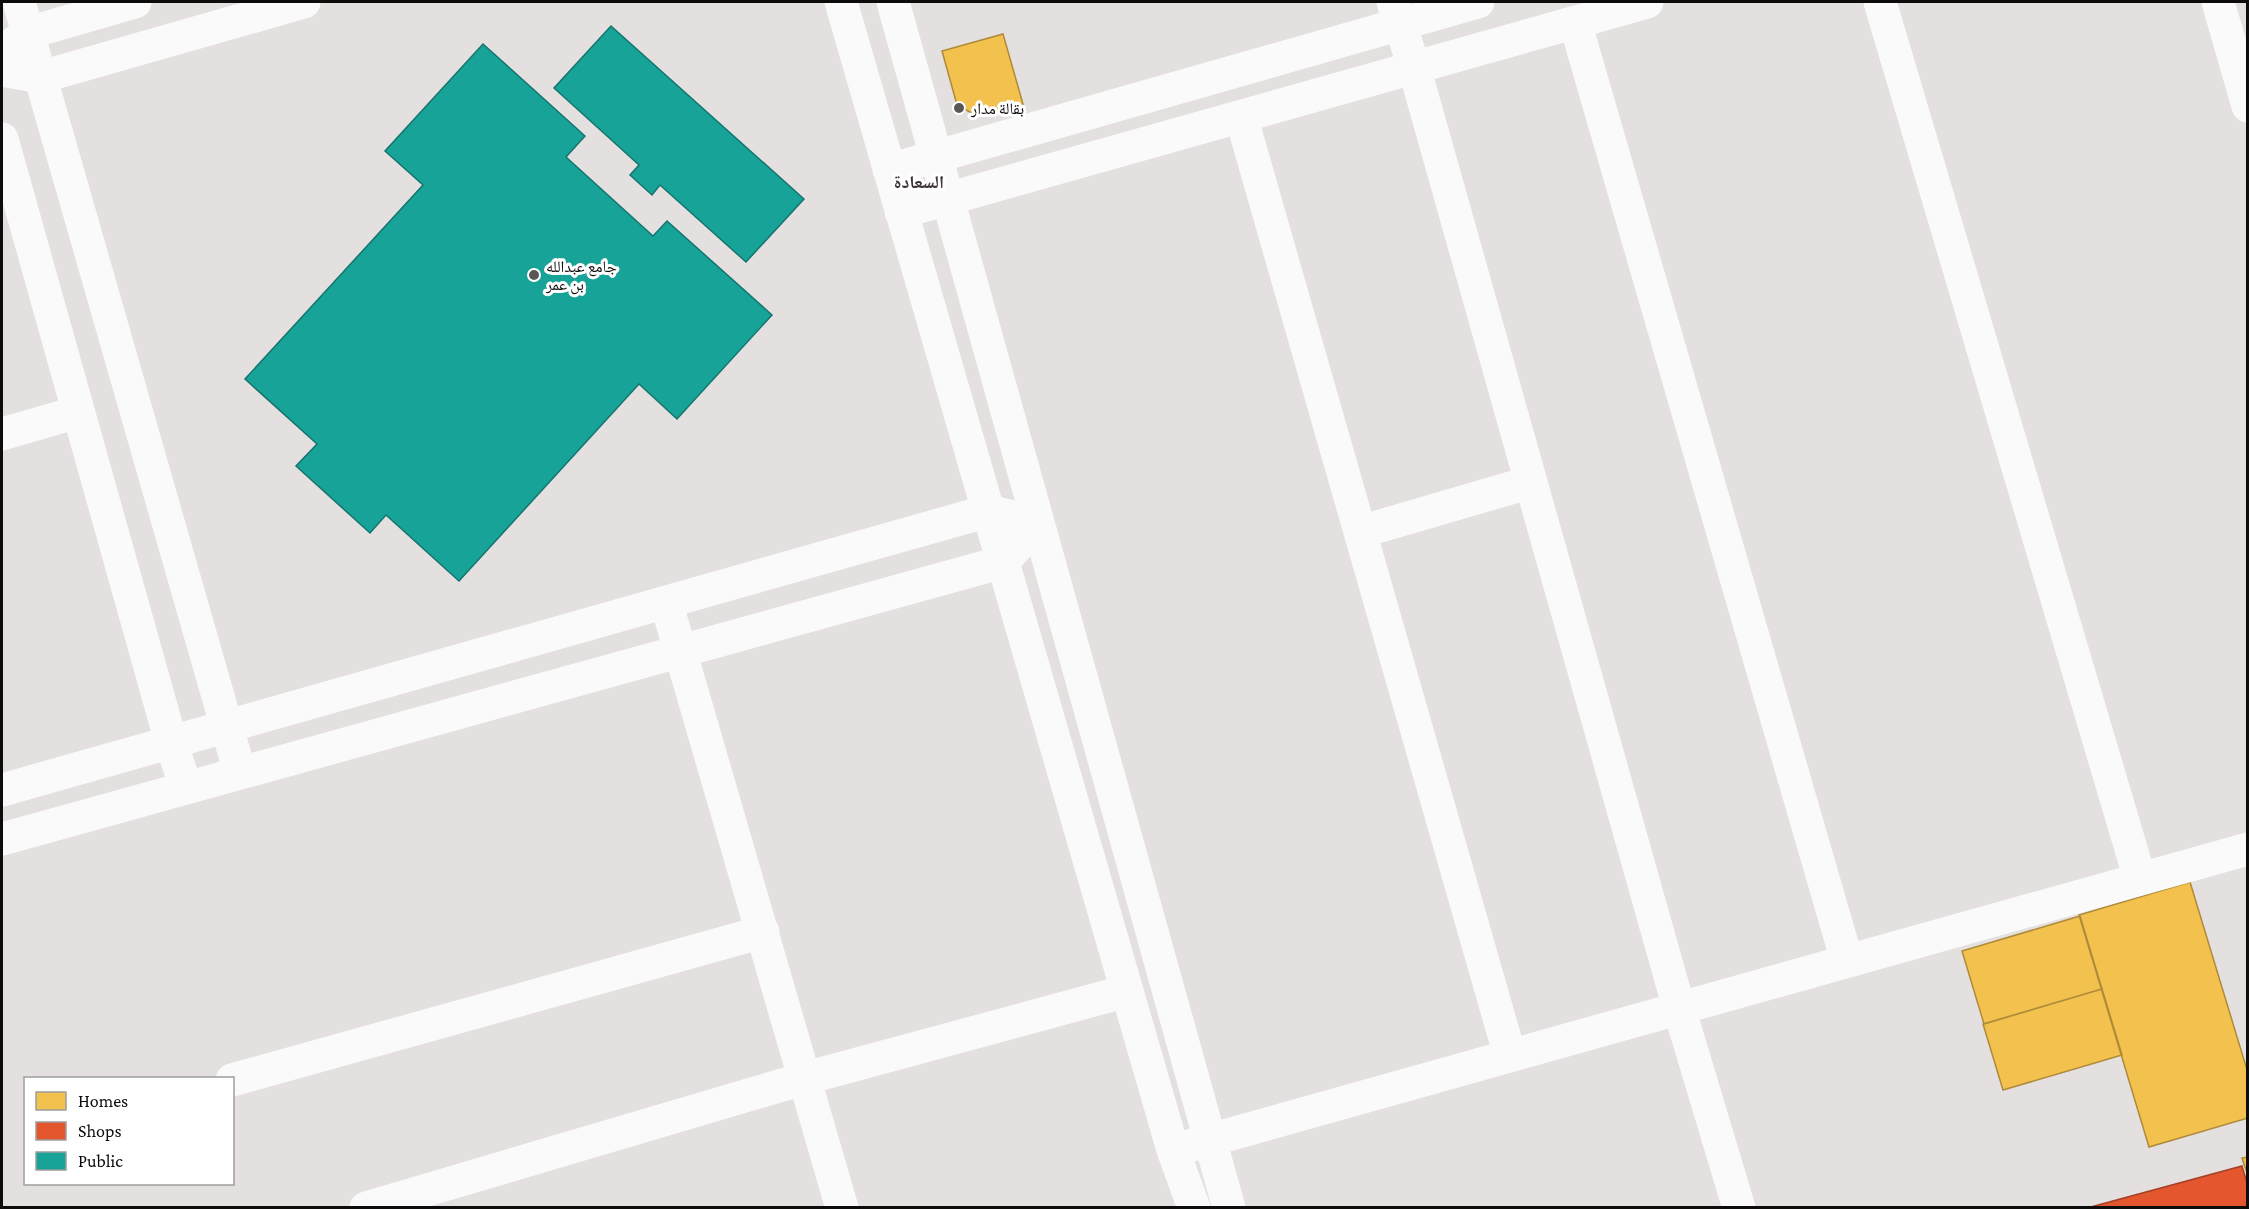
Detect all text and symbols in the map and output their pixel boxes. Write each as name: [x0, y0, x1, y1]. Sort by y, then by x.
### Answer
place label: بقالة مدار: [970, 100, 1024, 118]
marker: بقالة مدار: [952, 101, 966, 115]
district label: السعادة: [894, 172, 944, 192]
place label: جامع عبدالله بن عمر: [545, 258, 617, 295]
marker: جامع عبدالله بن عمر: [527, 268, 541, 282]
legend: [24, 1077, 234, 1185]
text: Homes: [78, 1091, 128, 1111]
text: Shops: [78, 1121, 122, 1141]
text: Public: [78, 1151, 123, 1171]

